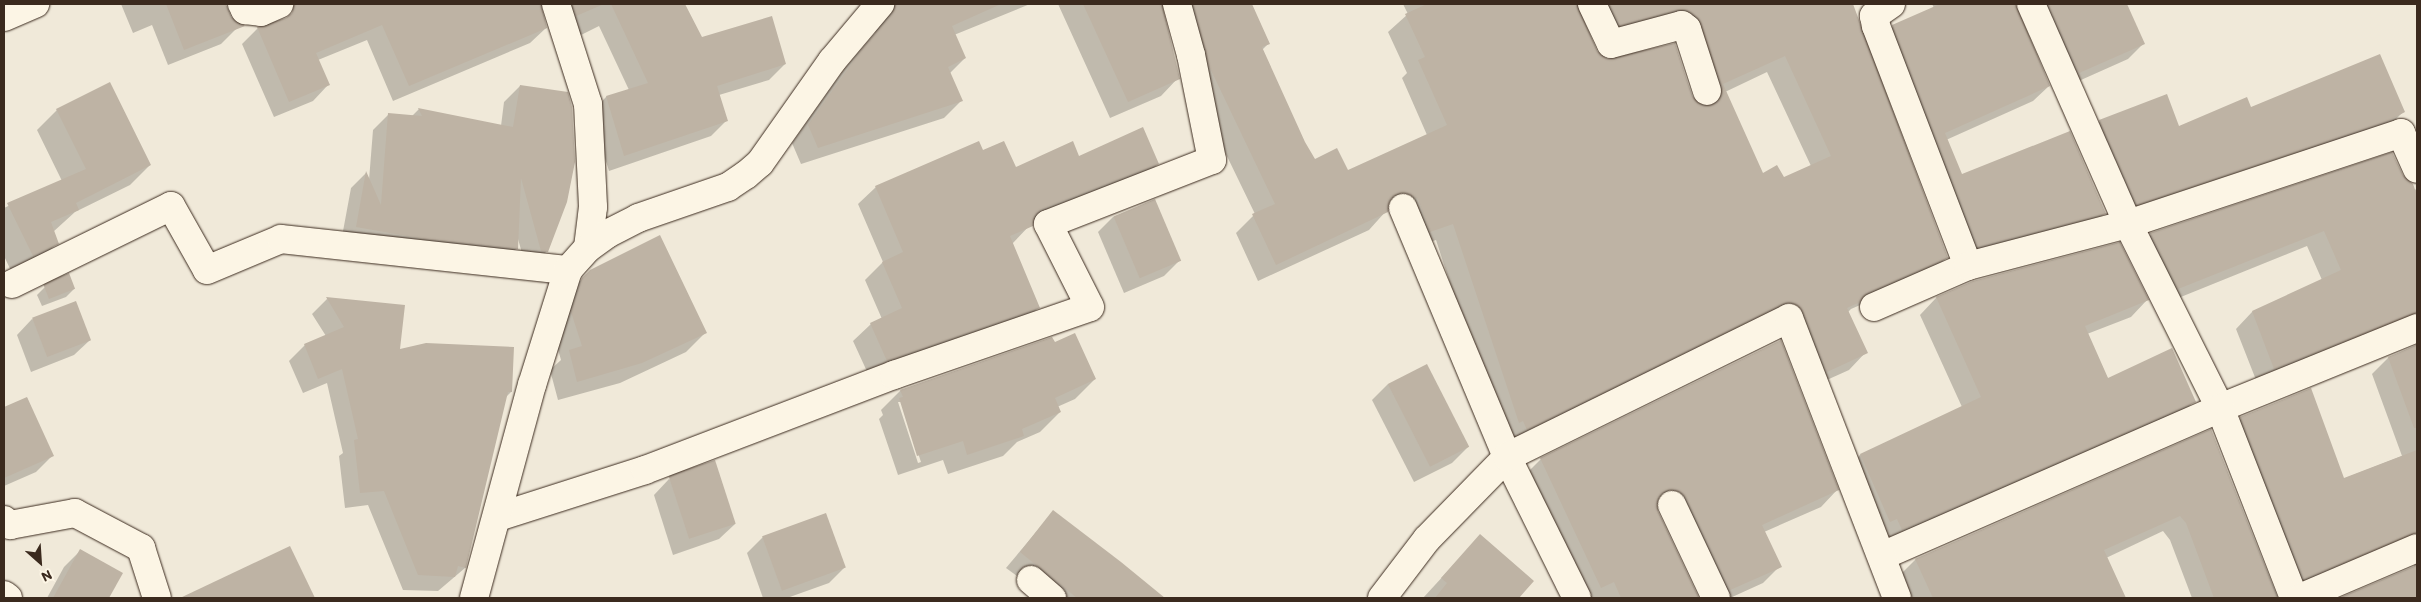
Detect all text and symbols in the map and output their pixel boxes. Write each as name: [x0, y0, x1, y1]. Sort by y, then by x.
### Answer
north arrow: [15, 537, 65, 587]
text: N: [39, 566, 55, 586]

